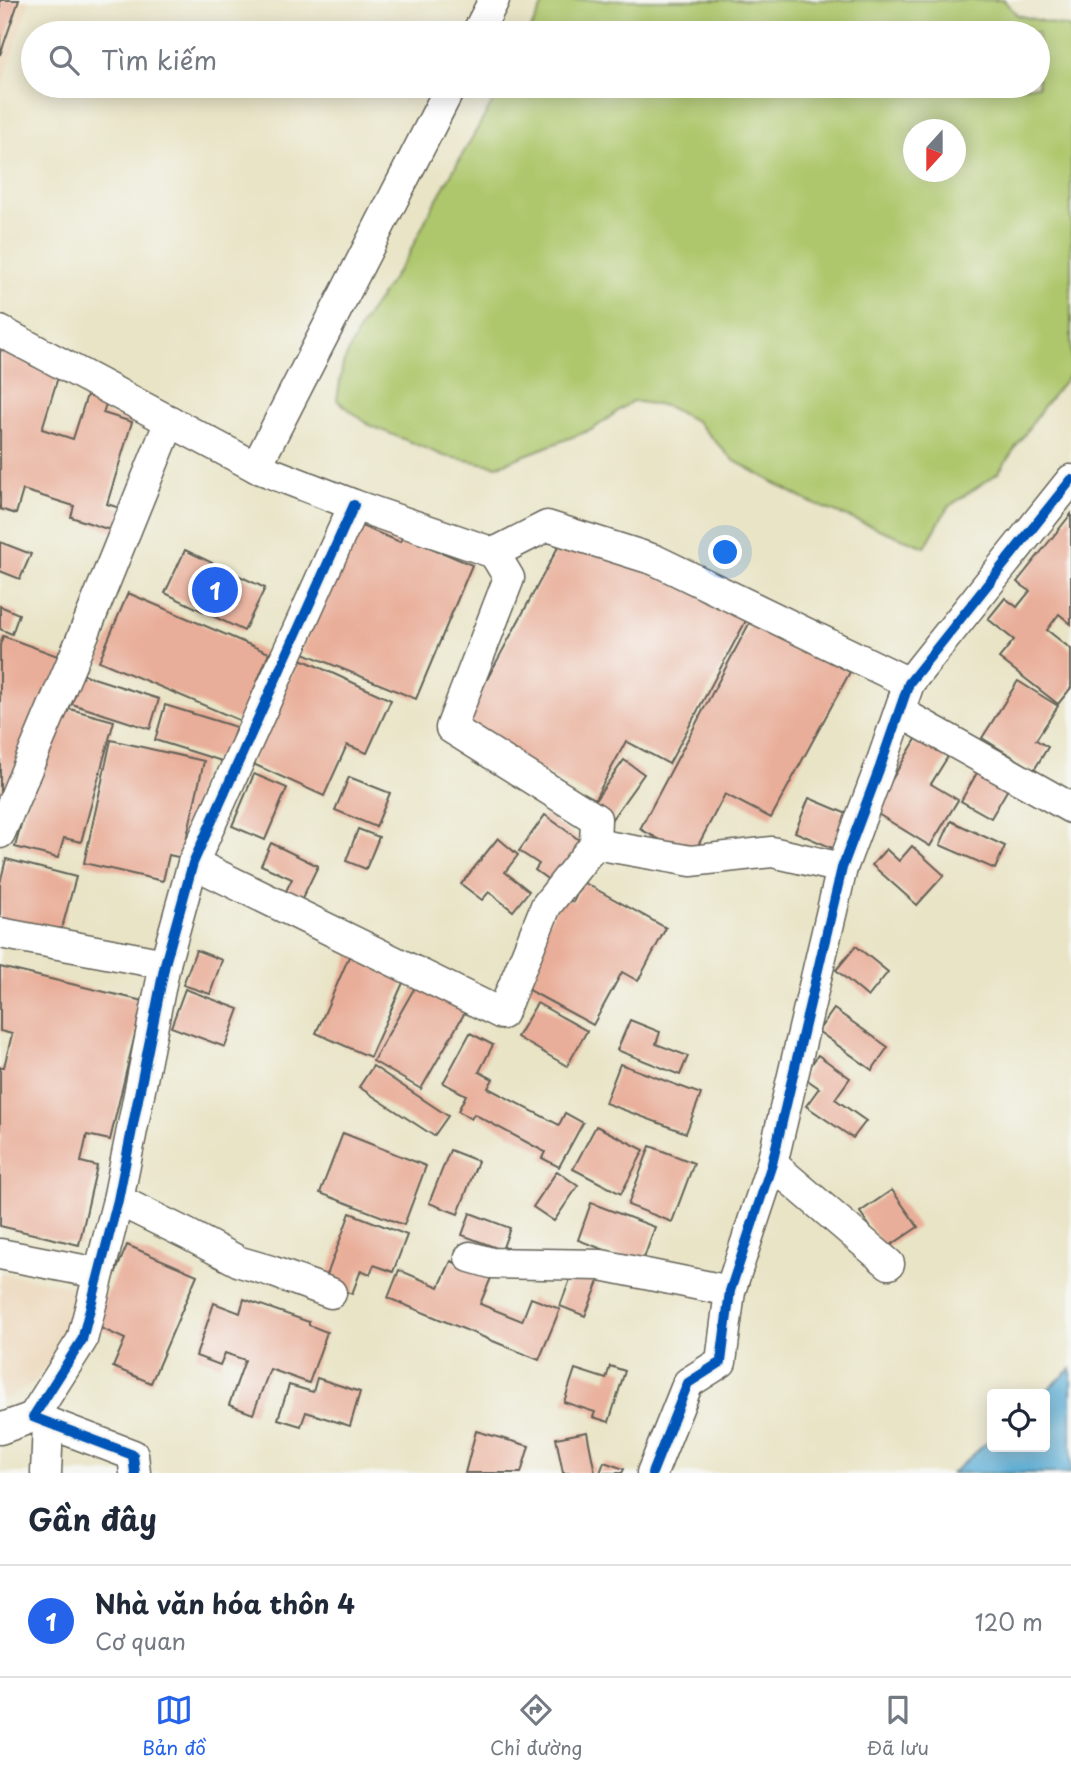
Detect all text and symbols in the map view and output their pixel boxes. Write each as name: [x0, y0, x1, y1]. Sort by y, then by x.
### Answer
search box: [21, 21, 1050, 98]
text: Tìm kiếm: [101, 40, 217, 79]
icon: search: [45, 41, 83, 79]
north arrow: [903, 119, 966, 182]
your location: [708, 535, 742, 569]
pin: 1: [192, 564, 238, 616]
map controls: [987, 1389, 1050, 1452]
button: locate: [987, 1389, 1050, 1452]
text: Gần đây: [28, 1496, 157, 1541]
text: Nhà văn hóa thôn 4: [95, 1584, 355, 1623]
text: 1: [46, 1604, 57, 1639]
text: 120 m: [975, 1604, 1043, 1639]
text: Cơ quan: [95, 1623, 186, 1658]
tab: Bản đồ: [142, 1691, 206, 1761]
tab: Chỉ đường: [490, 1691, 582, 1761]
tab: Đã lưu: [867, 1691, 929, 1761]

